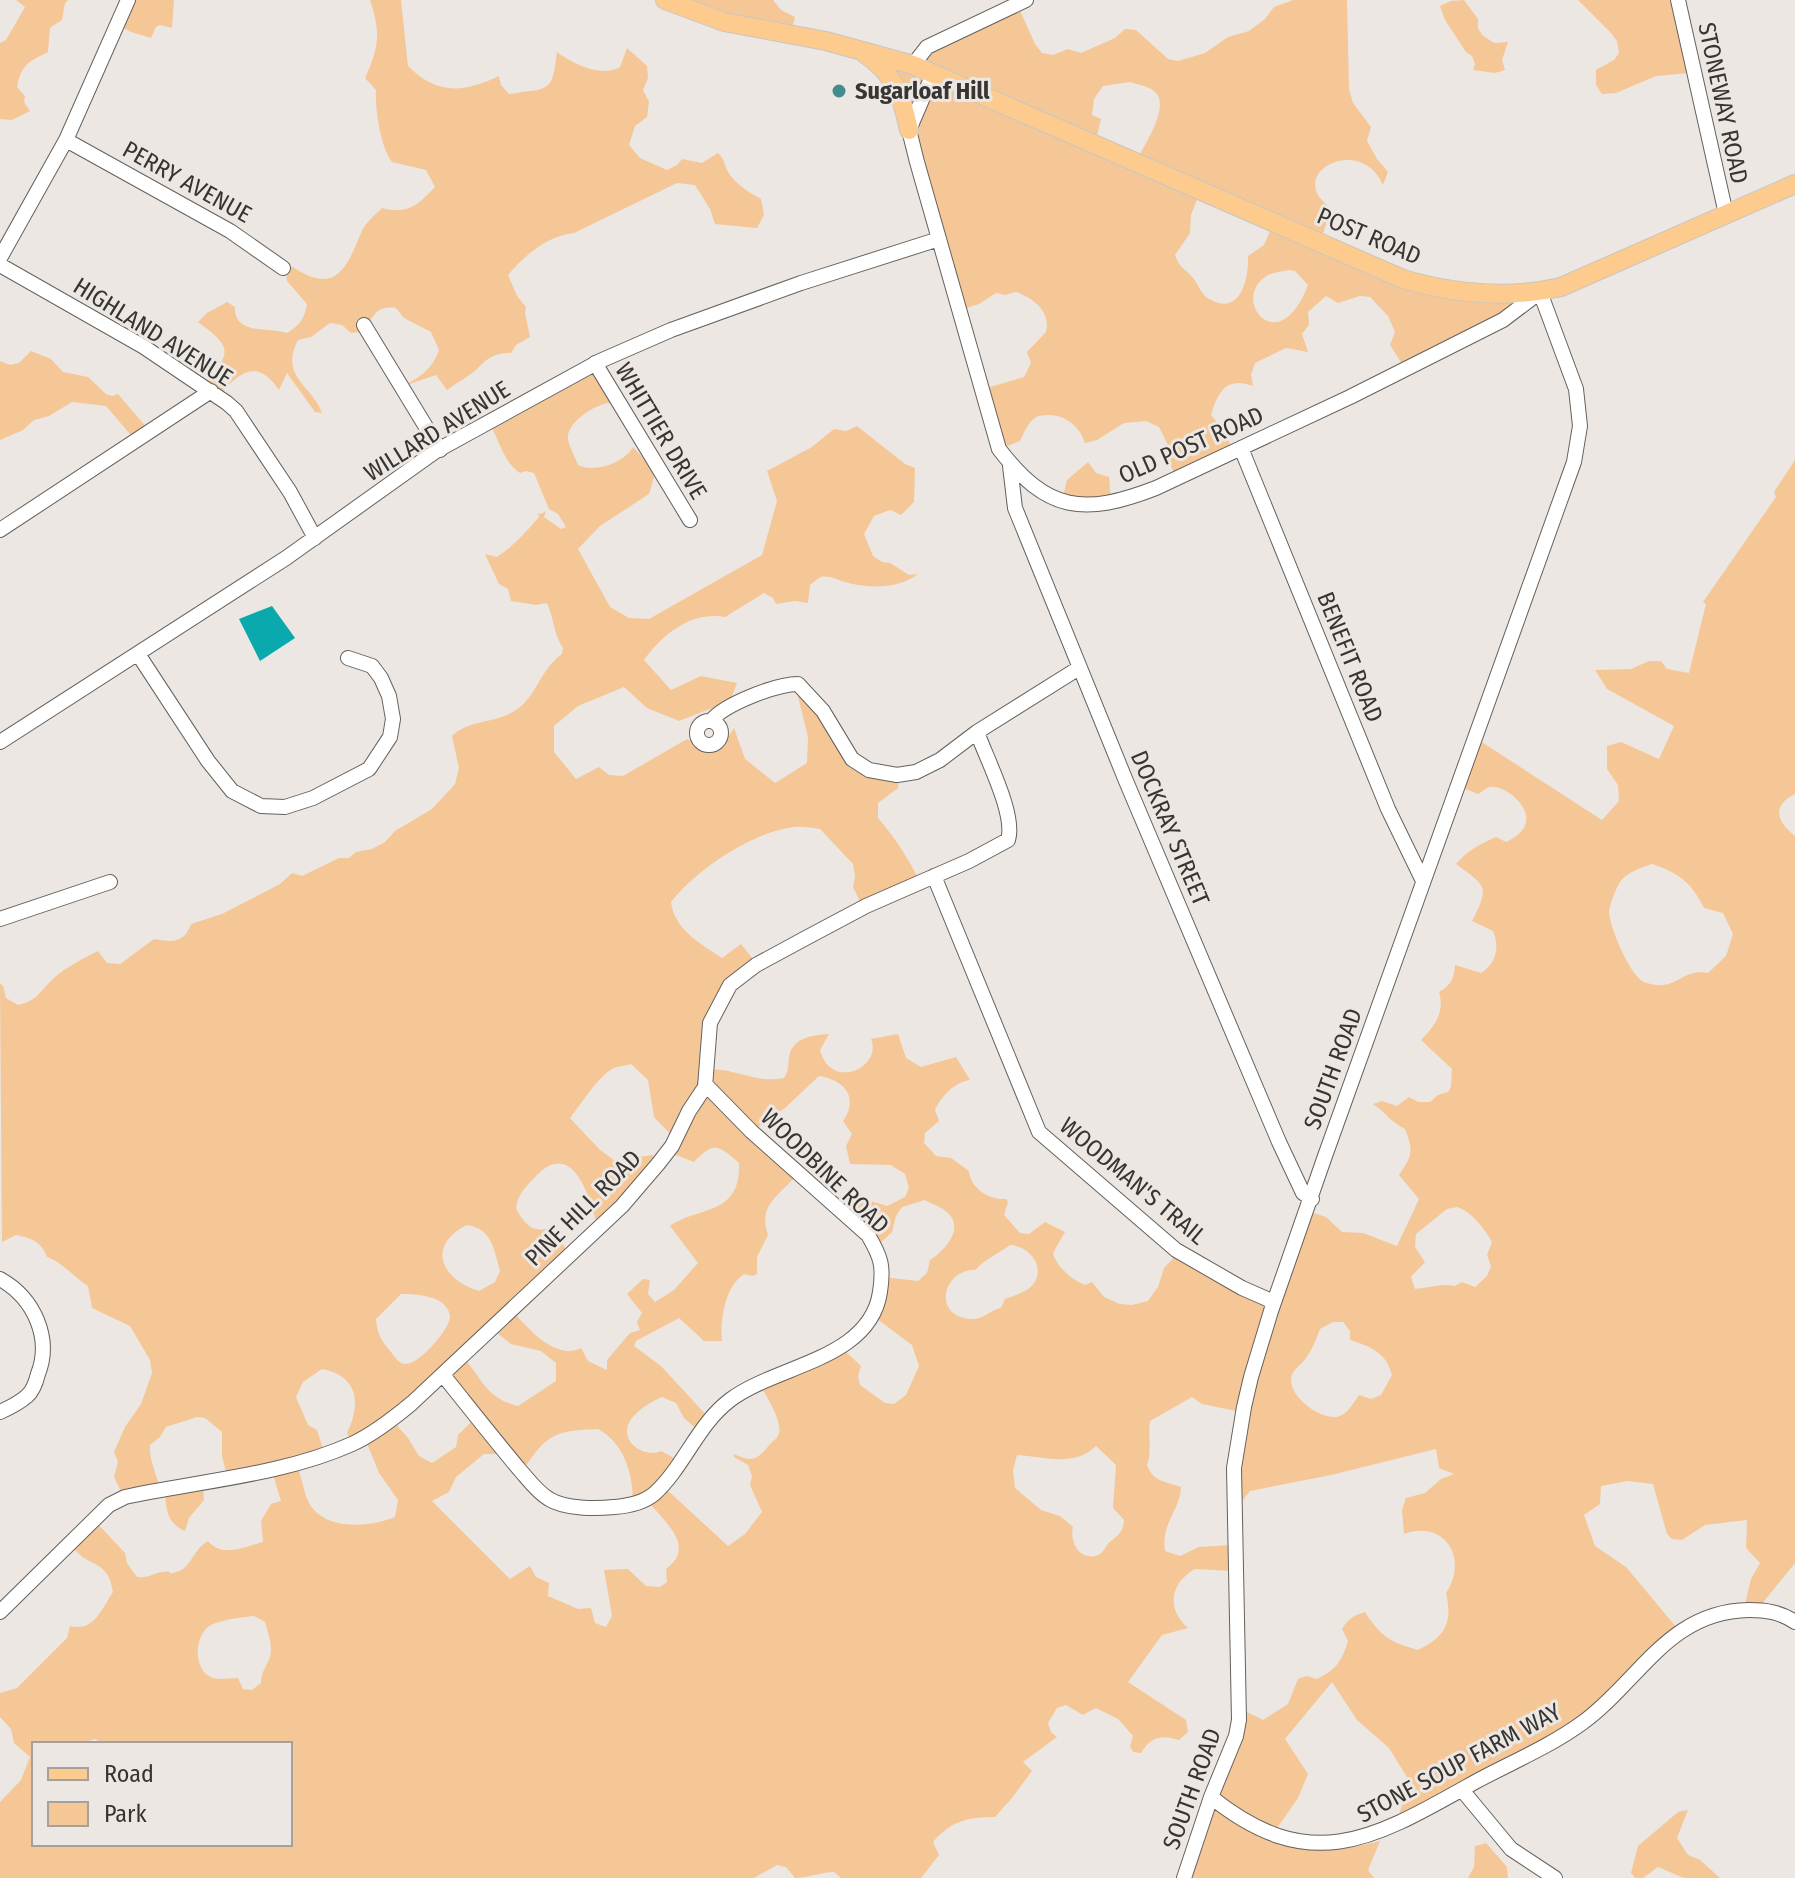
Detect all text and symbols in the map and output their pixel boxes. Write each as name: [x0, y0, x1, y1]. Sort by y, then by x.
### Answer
street label: STONEWAY ROAD: [1692, 20, 1754, 186]
place label: Sugarloaf Hill: [855, 77, 990, 105]
marker: Sugarloaf Hill: [830, 82, 848, 100]
street label: PERRY AVENUE: [118, 135, 256, 229]
street label: POST ROAD: [1313, 202, 1425, 270]
street label: HIGHLAND AVENUE: [68, 272, 238, 392]
street label: WHITTIER DRIVE: [609, 358, 713, 504]
street label: WILLARD AVENUE: [359, 375, 515, 487]
street label: OLD POST ROAD: [1114, 401, 1268, 489]
street label: BENEFIT ROAD: [1311, 588, 1389, 726]
street label: DOCKRAY STREET: [1125, 746, 1215, 910]
street label: SOUTH ROAD: [1298, 1005, 1368, 1133]
street label: WOODBINE ROAD: [755, 1103, 895, 1239]
street label: WOODMAN'S TRAIL: [1054, 1112, 1212, 1251]
street label: PINE HILL ROAD: [519, 1144, 647, 1272]
street label: STONE SOUP FARM WAY: [1352, 1697, 1566, 1829]
street label: SOUTH ROAD: [1157, 1725, 1227, 1853]
legend: [32, 1742, 292, 1846]
text: Road: [104, 1760, 154, 1788]
text: Park: [104, 1800, 147, 1828]

